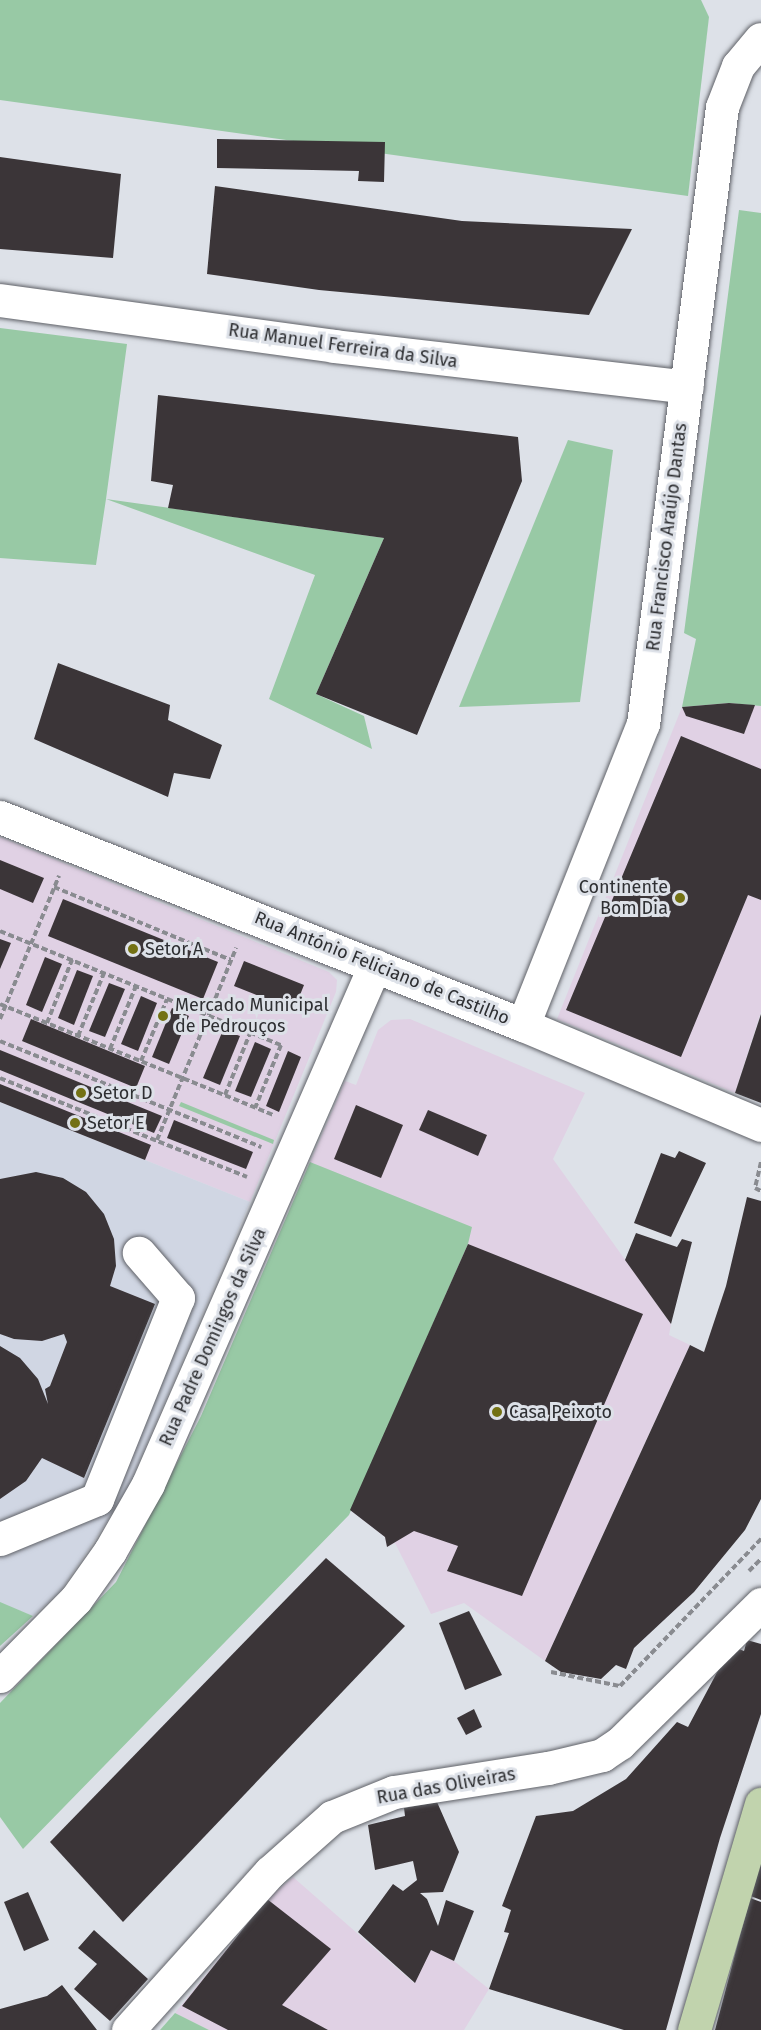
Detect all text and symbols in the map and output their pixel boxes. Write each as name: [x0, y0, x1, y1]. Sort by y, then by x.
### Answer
street label: Rua Manuel Ferreira da Silva: [227, 319, 459, 373]
street label: Rua Francisco Araújo Dantas: [642, 422, 692, 652]
place label: Continente Bom Dia: [579, 877, 668, 920]
marker: Continente Bom Dia: [673, 891, 687, 905]
street label: Rua António Feliciano de Castilho: [251, 907, 513, 1029]
place label: Setor A: [145, 938, 203, 960]
marker: Setor A: [126, 942, 140, 956]
place label: Mercado Municipal de Pedrouços: [175, 995, 329, 1038]
marker: Mercado Municipal de Pedrouços: [156, 1009, 170, 1023]
place label: Setor D: [93, 1082, 153, 1104]
marker: Setor D: [74, 1086, 88, 1100]
place label: Setor E: [87, 1112, 145, 1134]
marker: Setor E: [68, 1116, 82, 1130]
street label: Rua Padre Domingos da Silva: [155, 1225, 271, 1449]
place label: Casa Peixoto: [509, 1401, 612, 1423]
marker: Casa Peixoto: [490, 1405, 504, 1419]
street label: Rua das Oliveiras: [375, 1763, 517, 1809]

